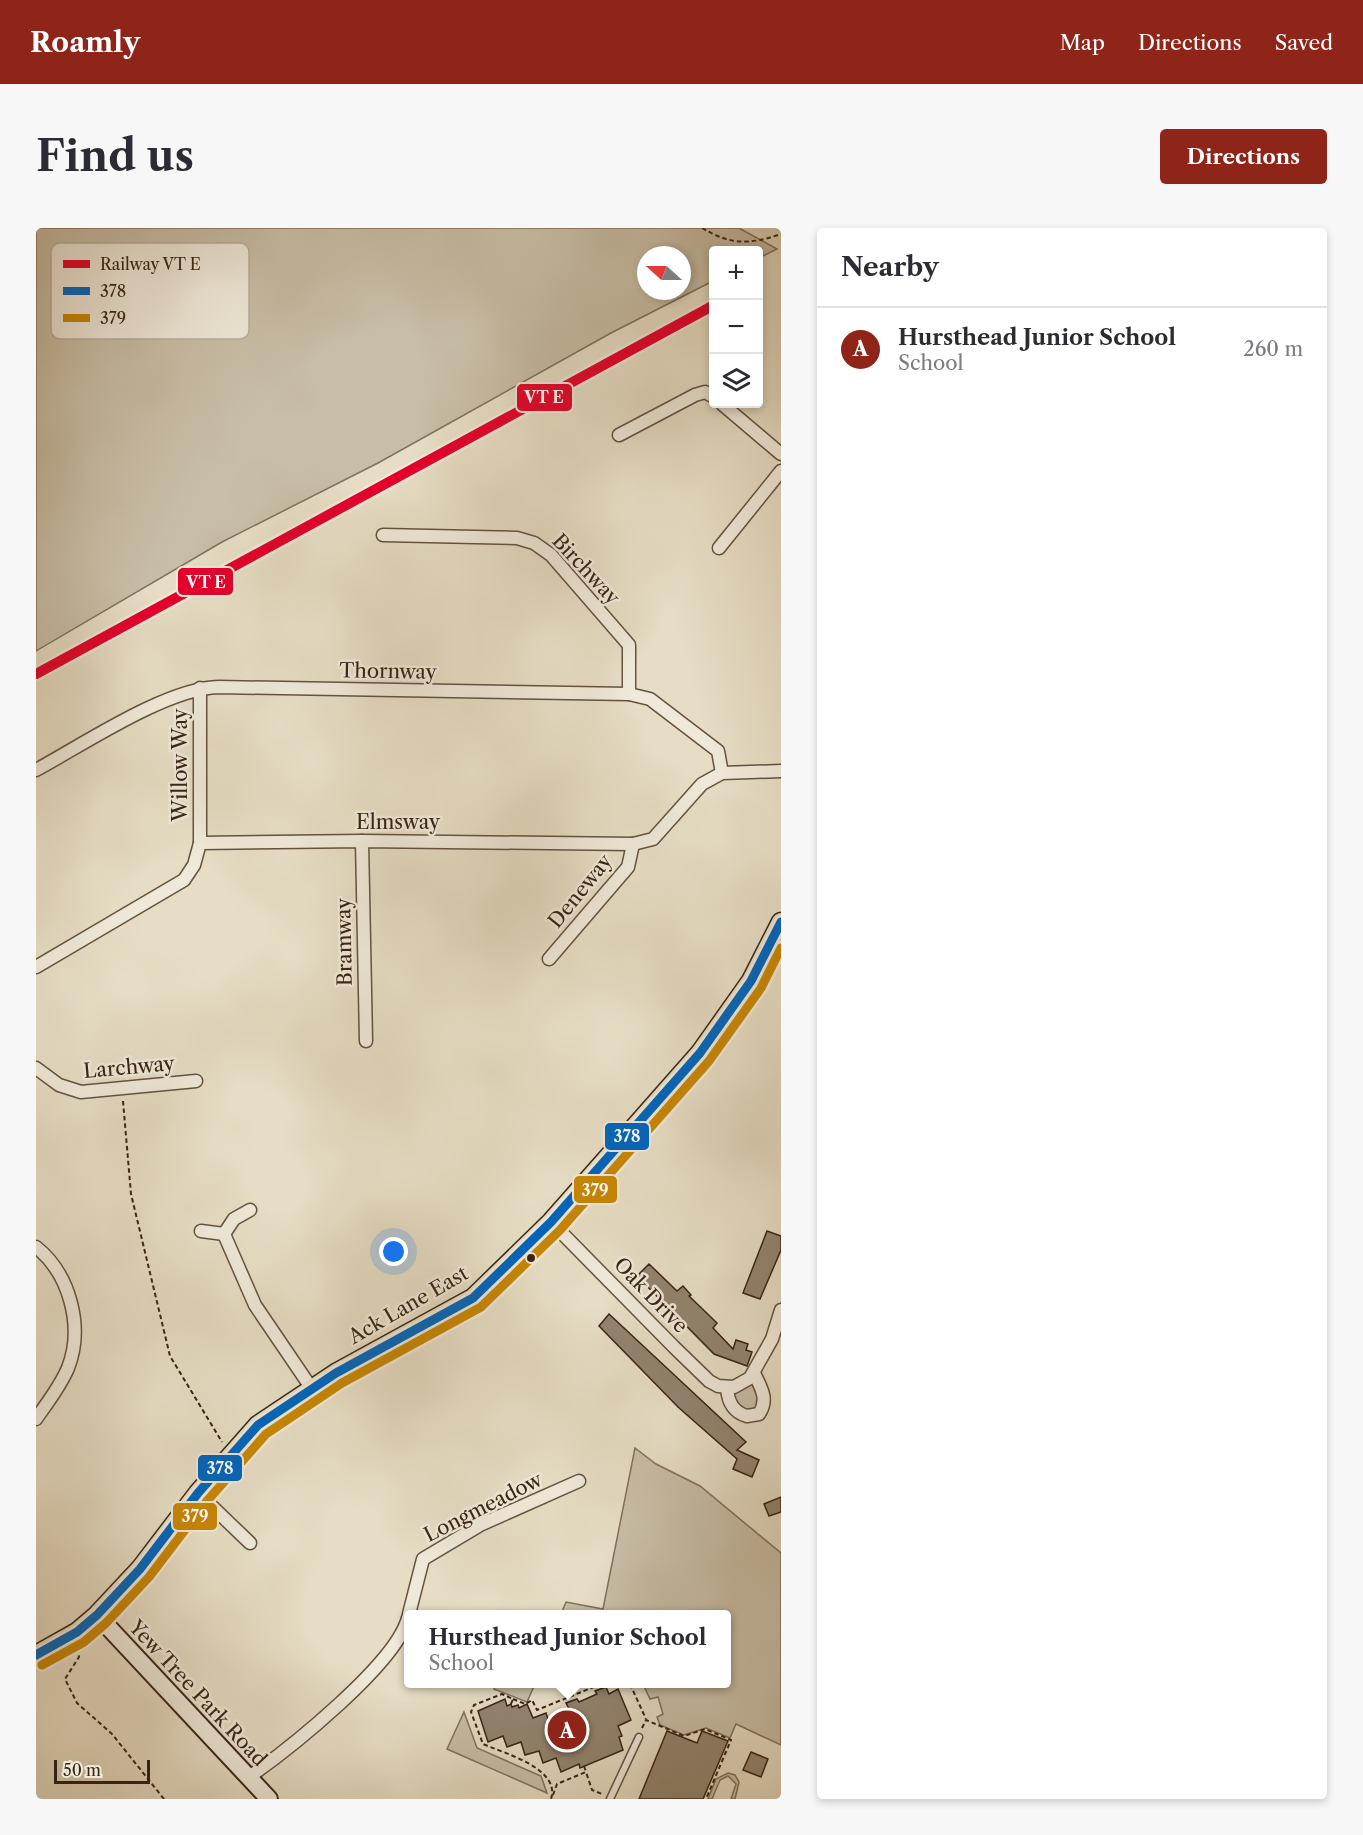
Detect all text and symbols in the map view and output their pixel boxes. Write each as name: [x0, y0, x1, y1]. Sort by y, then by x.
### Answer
text: Roamly: [30, 25, 140, 59]
text: Map: [1060, 30, 1105, 55]
text: Directions: [1138, 30, 1242, 55]
text: Saved: [1275, 30, 1333, 55]
button: Directions: [1160, 129, 1327, 184]
text: Find us: [36, 130, 194, 182]
legend: [51, 243, 249, 339]
north arrow: [637, 246, 691, 300]
map controls: [709, 246, 763, 408]
button: +: [709, 246, 763, 300]
text: Nearby: [841, 251, 939, 283]
text: Railway VT E: [100, 254, 201, 274]
text: 378: [100, 281, 126, 301]
button: −: [709, 300, 763, 354]
text: 379: [100, 308, 126, 328]
text: Hursthead Junior School: [898, 324, 1176, 351]
text: A: [853, 337, 868, 361]
text: 260 m: [1243, 337, 1303, 361]
text: School: [898, 351, 963, 375]
button: layers: [709, 354, 763, 408]
line badge: VT E: [516, 383, 573, 412]
text: VT E: [523, 387, 564, 407]
street label: Birchway: [547, 529, 625, 610]
line badge: VT E: [177, 567, 234, 596]
text: VT E: [185, 572, 226, 592]
street label: Thornway: [339, 658, 438, 684]
street label: Willow Way: [168, 707, 192, 823]
street label: Elmsway: [356, 810, 441, 834]
street label: Deneway: [543, 849, 618, 933]
street label: Bramway: [331, 897, 357, 986]
street label: Larchway: [82, 1051, 176, 1083]
line badge: 378: [604, 1122, 650, 1151]
text: 378: [613, 1126, 641, 1146]
line badge: 379: [573, 1175, 618, 1204]
text: 379: [582, 1180, 608, 1200]
your location: [379, 1237, 408, 1266]
unlabelled marker: [525, 1252, 537, 1264]
street label: Oak Drive: [609, 1252, 693, 1338]
street label: Ack Lane East: [343, 1261, 472, 1349]
line badge: 378: [197, 1454, 243, 1482]
text: 378: [206, 1458, 234, 1478]
street label: Longmeadow: [420, 1467, 546, 1547]
line badge: 379: [172, 1502, 218, 1531]
text: 379: [182, 1506, 208, 1526]
popup: [404, 1610, 731, 1688]
street label: Yew Tree Park Road: [123, 1614, 272, 1771]
text: Hursthead Junior School: [428, 1624, 707, 1651]
text: School: [428, 1651, 494, 1675]
pin: A: [548, 1708, 586, 1752]
scale bar: [54, 1757, 150, 1784]
text: 50 m: [63, 1760, 101, 1780]

